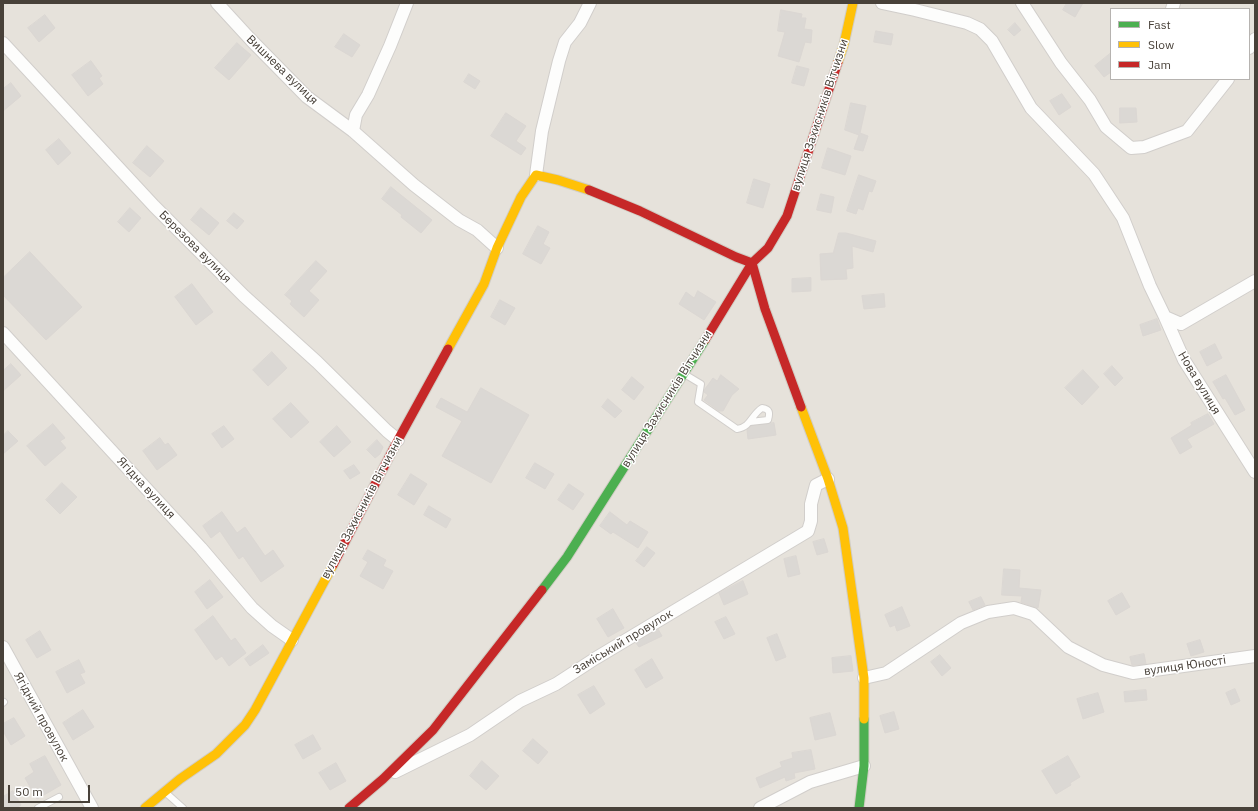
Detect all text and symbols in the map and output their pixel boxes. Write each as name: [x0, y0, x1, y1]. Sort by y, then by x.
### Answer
legend: [1110, 8, 1250, 80]
text: Fast: [1148, 17, 1171, 32]
street label: Вишнева вулиця: [243, 32, 321, 108]
street label: вулиця Захисників Вітчизни: [789, 37, 851, 193]
text: Slow: [1148, 37, 1174, 52]
text: Jam: [1148, 57, 1171, 72]
street label: Березова вулиця: [156, 208, 234, 286]
street label: вулиця Захисників Вітчизни: [619, 328, 715, 470]
street label: Нова вулиця: [1175, 349, 1223, 417]
street label: вулиця Захисників Вітчизни: [318, 434, 406, 582]
street label: Ягідна вулиця: [114, 454, 178, 522]
street label: Заміський провулок: [571, 607, 675, 677]
street label: вулиця Юності: [1143, 653, 1227, 679]
street label: Ягідний провулок: [10, 670, 72, 764]
scale bar: [10, 777, 92, 803]
text: 50 m: [15, 784, 43, 799]

